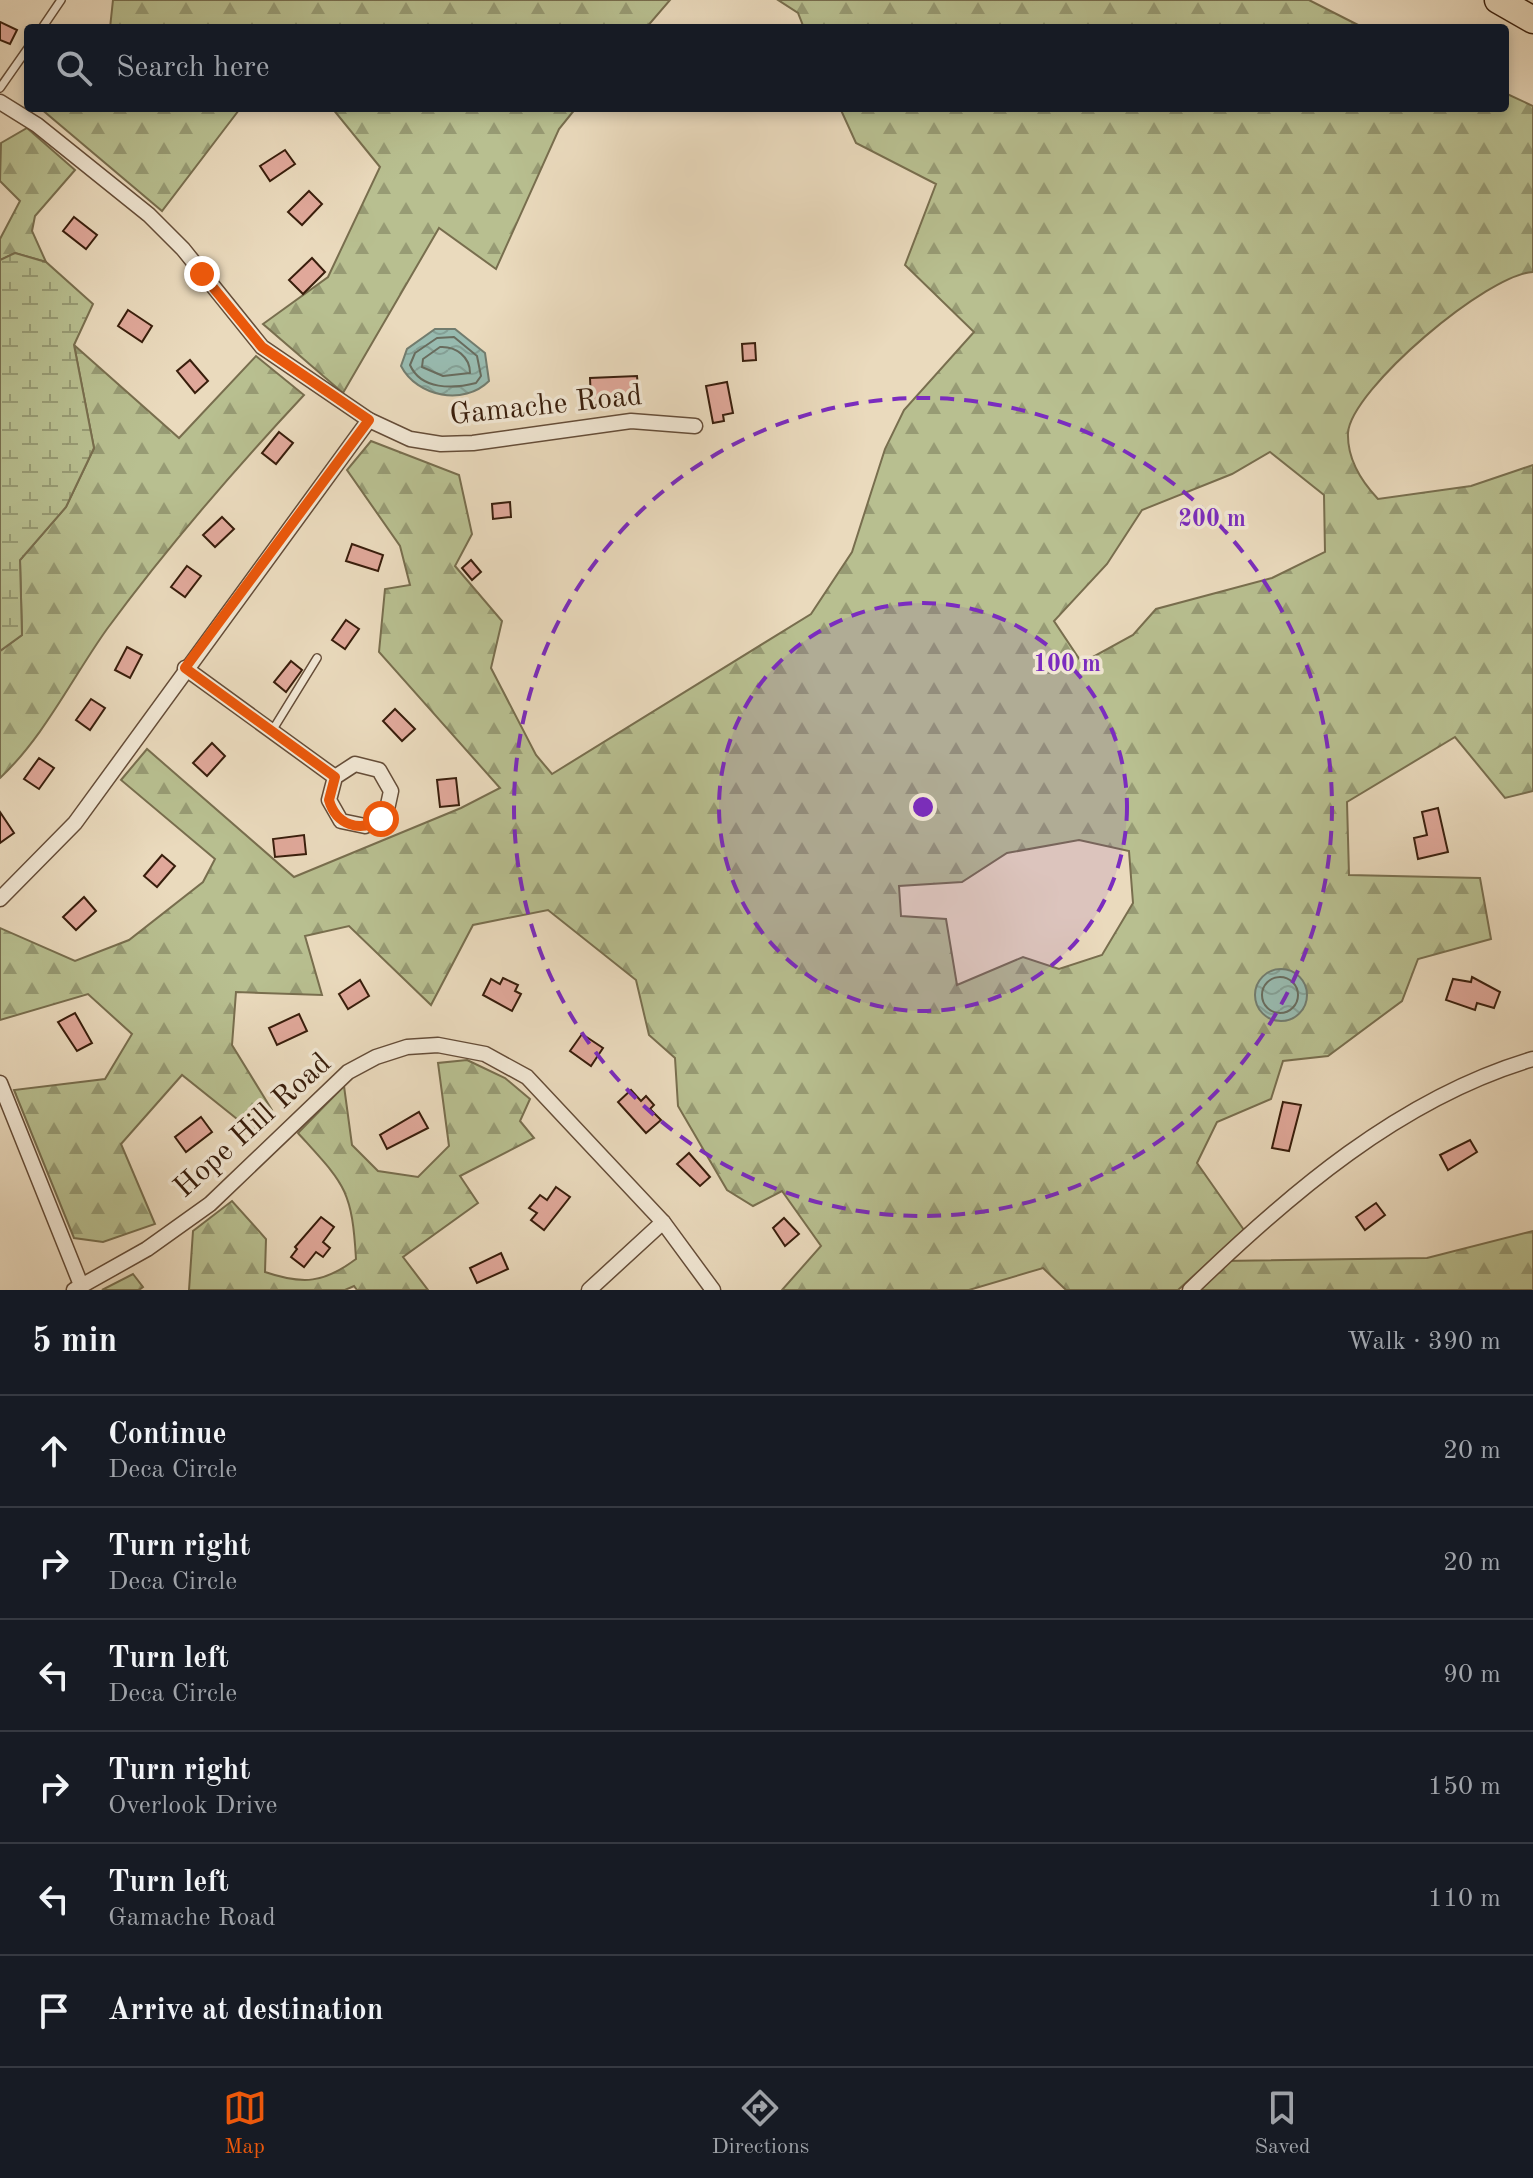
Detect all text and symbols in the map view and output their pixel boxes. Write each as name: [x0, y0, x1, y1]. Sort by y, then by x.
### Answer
search box: [24, 24, 1509, 112]
icon: search: [52, 46, 96, 90]
text: Search here: [116, 53, 270, 83]
route end: [184, 256, 220, 292]
street label: Gamache Road: [448, 381, 644, 431]
text: 200 m: [1178, 508, 1246, 532]
text: 100 m: [1033, 653, 1101, 677]
centre of rings: [909, 793, 937, 821]
route start: [363, 801, 399, 837]
street label: Hope Hill Road: [169, 1048, 337, 1204]
text: 5 min: [32, 1325, 117, 1359]
text: Walk · 390 m: [1347, 1329, 1501, 1355]
text: Continue: [108, 1420, 227, 1450]
icon: ahead: [32, 1429, 76, 1473]
text: 20 m: [1443, 1438, 1501, 1464]
text: Deca Circle: [108, 1457, 237, 1483]
text: Turn right: [108, 1532, 250, 1562]
icon: right: [32, 1541, 76, 1585]
text: 20 m: [1443, 1550, 1501, 1576]
text: Deca Circle: [108, 1569, 237, 1595]
text: Turn left: [108, 1644, 229, 1674]
icon: left: [32, 1653, 76, 1697]
text: 90 m: [1443, 1662, 1501, 1688]
text: Deca Circle: [108, 1681, 237, 1707]
text: Turn right: [108, 1756, 250, 1786]
icon: right: [32, 1765, 76, 1809]
text: 150 m: [1428, 1774, 1501, 1800]
text: Overlook Drive: [108, 1793, 277, 1819]
text: Turn left: [108, 1868, 229, 1898]
icon: left: [32, 1877, 76, 1921]
text: 110 m: [1428, 1886, 1501, 1912]
text: Gamache Road: [108, 1905, 276, 1931]
icon: arrive: [32, 1989, 76, 2033]
text: Arrive at destination: [108, 1996, 383, 2026]
tab: Map: [223, 2086, 267, 2161]
tab: Directions: [712, 2086, 809, 2161]
tab: Saved: [1254, 2086, 1310, 2161]

